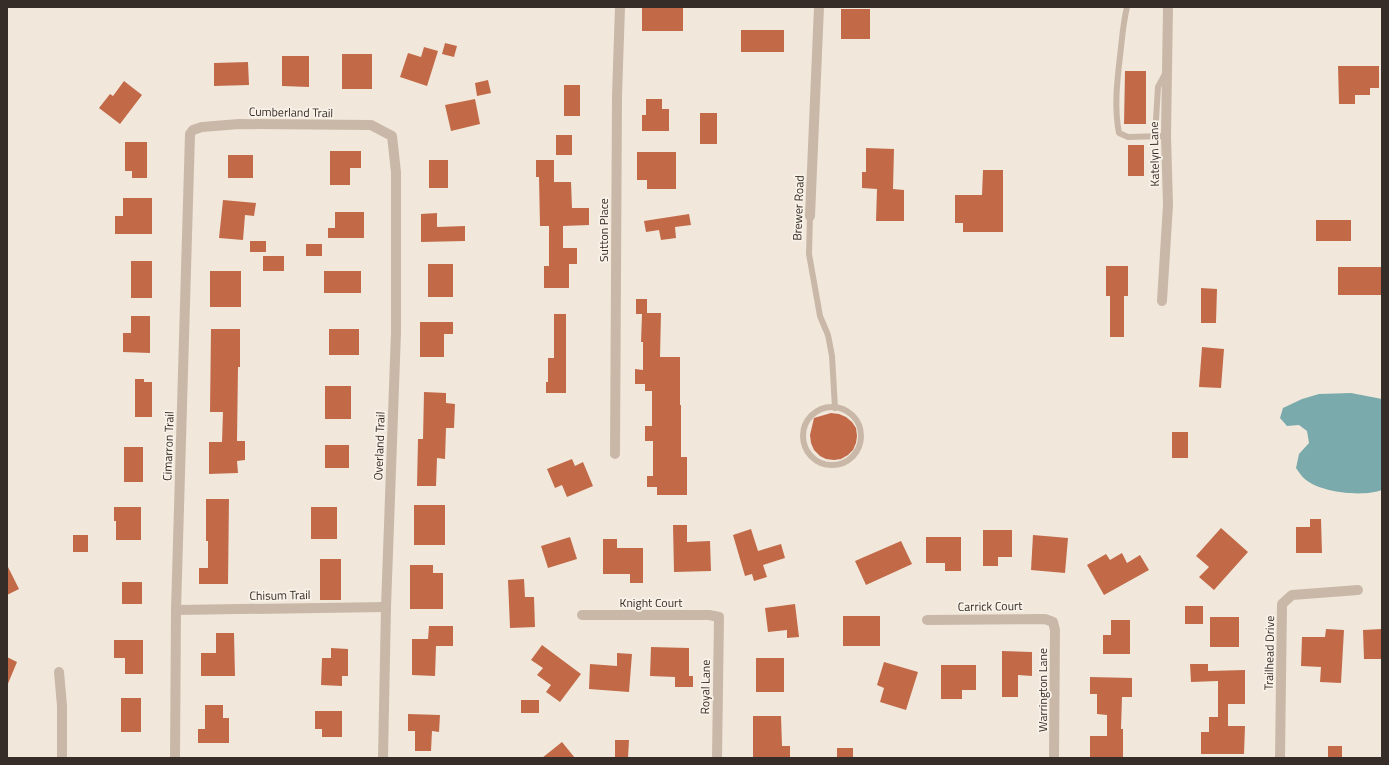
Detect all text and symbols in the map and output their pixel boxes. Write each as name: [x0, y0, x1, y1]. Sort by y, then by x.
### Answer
street label: Cumberland Trail: [249, 102, 333, 122]
street label: Katelyn Lane: [1144, 121, 1164, 187]
street label: Brewer Road: [787, 175, 809, 241]
street label: Sutton Place: [594, 198, 613, 262]
street label: Cimarron Trail: [157, 411, 179, 481]
street label: Overland Trail: [368, 411, 390, 481]
street label: Chisum Trail: [249, 585, 311, 605]
street label: Knight Court: [620, 593, 683, 612]
street label: Carrick Court: [958, 596, 1023, 616]
street label: Trailhead Drive: [1259, 616, 1279, 690]
street label: Warrington Lane: [1033, 648, 1052, 732]
street label: Royal Lane: [695, 659, 715, 715]

